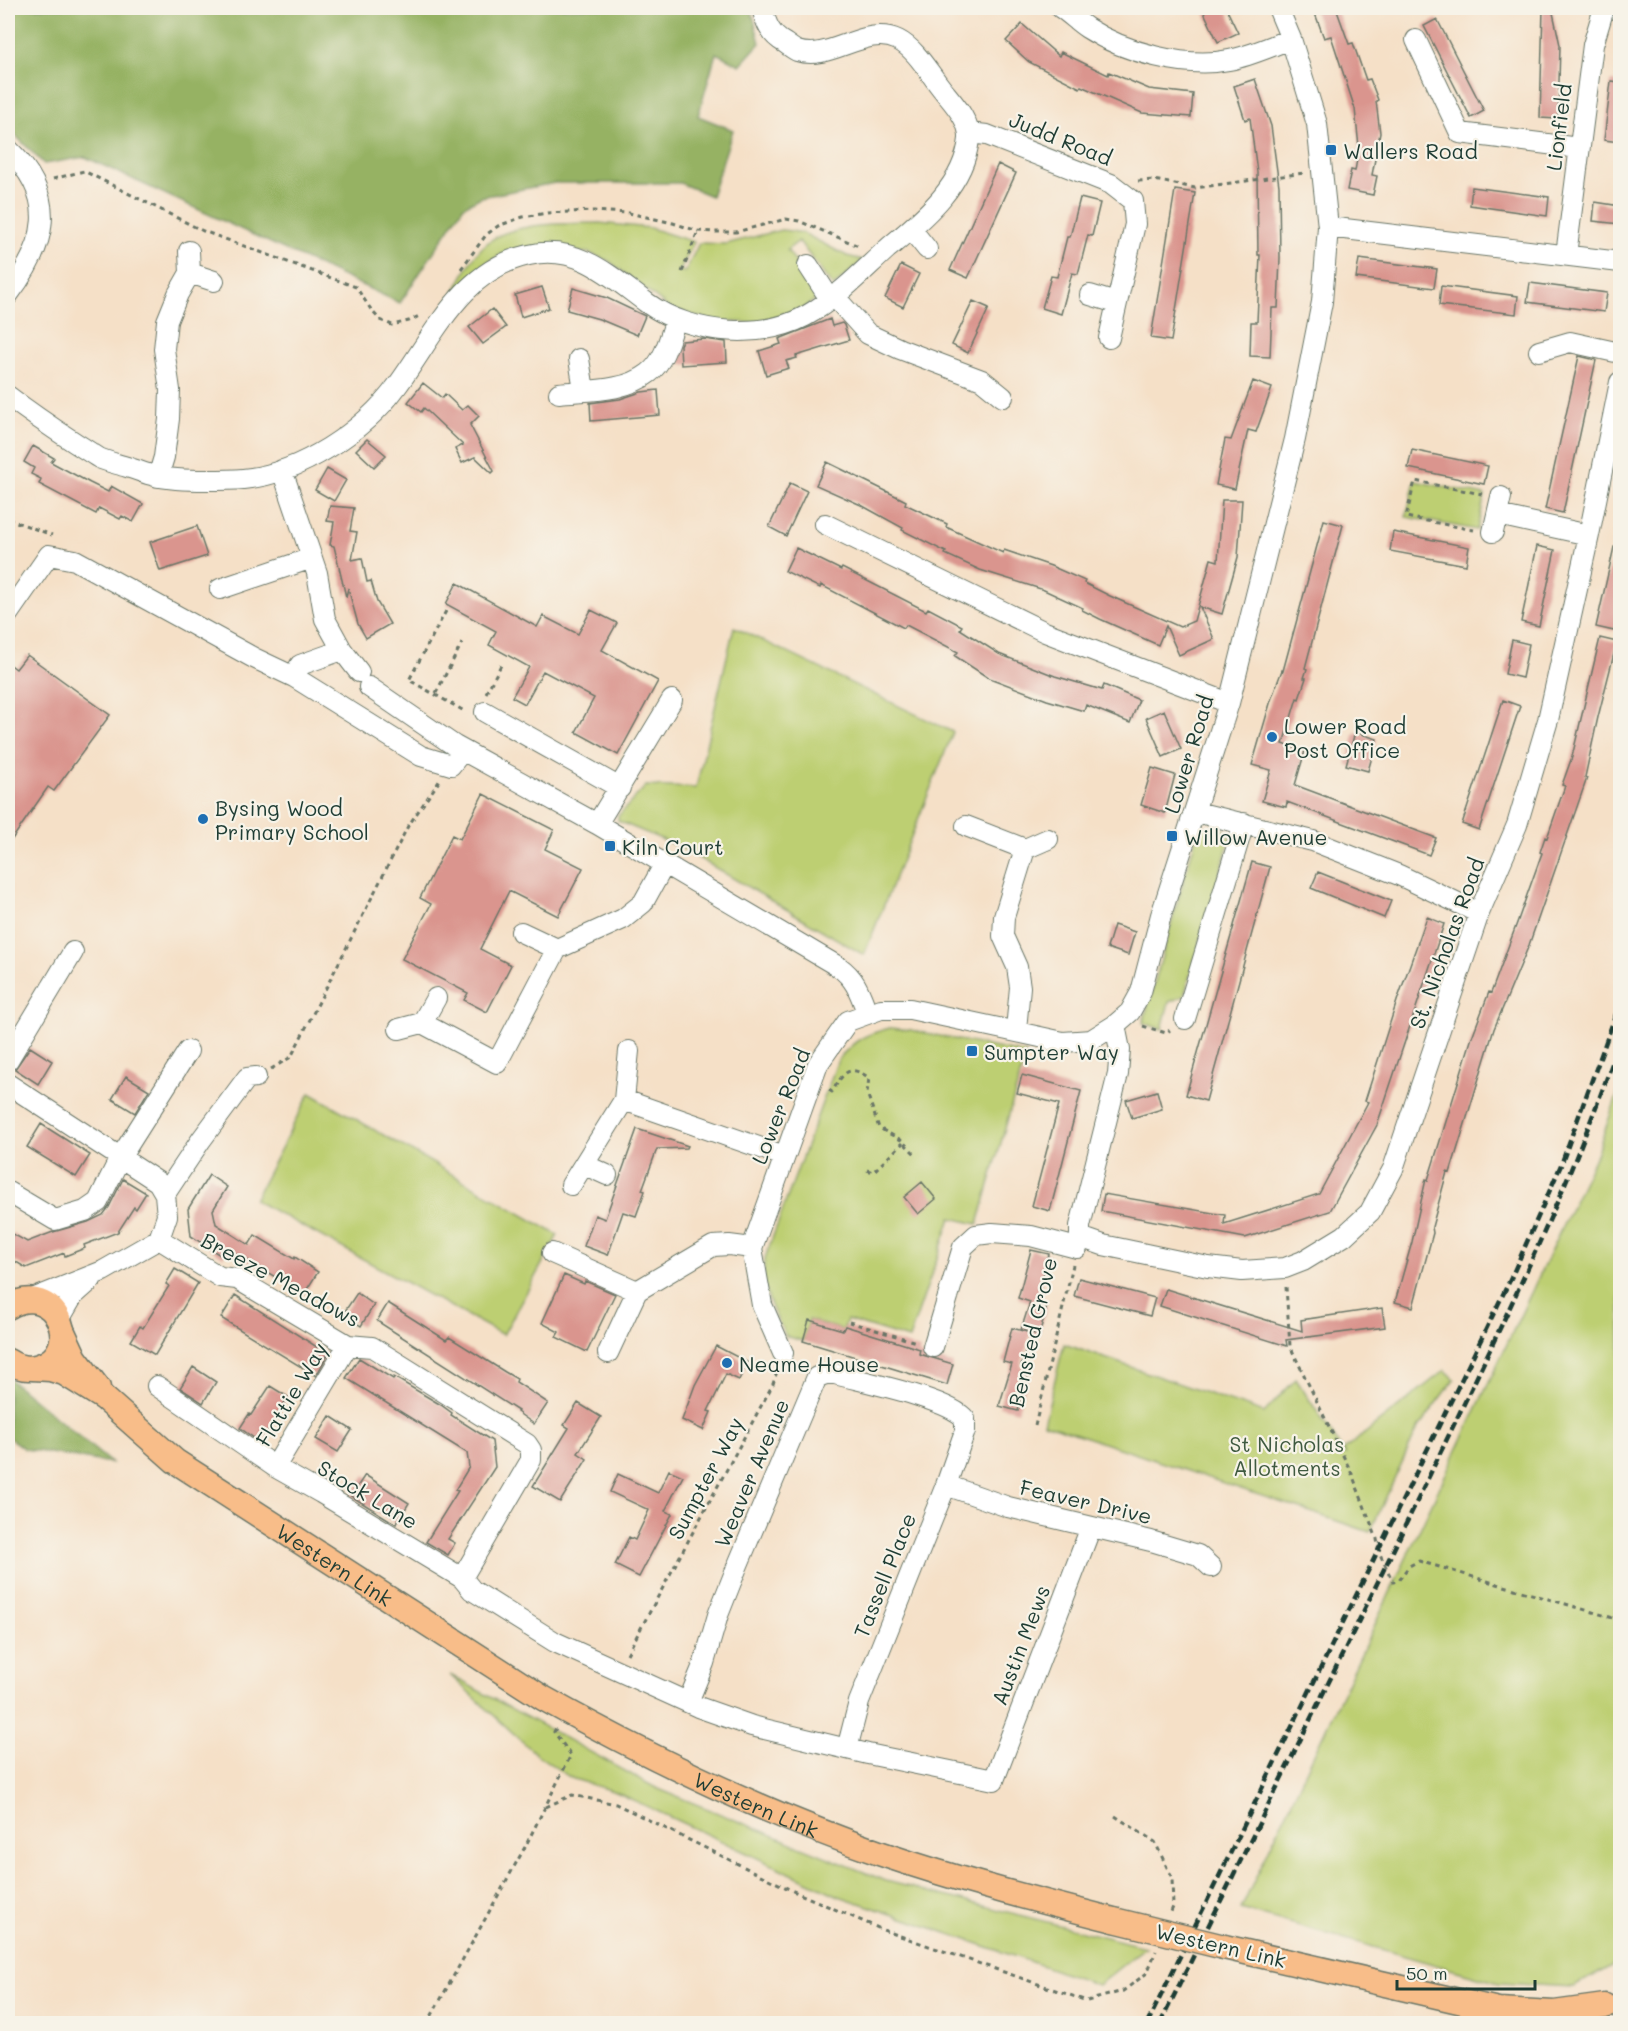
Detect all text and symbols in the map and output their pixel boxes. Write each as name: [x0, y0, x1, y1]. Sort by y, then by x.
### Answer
street label: Lionfield: [1539, 82, 1577, 172]
street label: Judd Road: [1006, 105, 1116, 171]
place label: Wallers Road: [1343, 137, 1478, 164]
marker: Wallers Road: [1324, 143, 1338, 157]
street label: Lower Road: [1157, 692, 1219, 816]
place label: Lower Road Post Office: [1284, 712, 1406, 763]
marker: Lower Road Post Office: [1265, 730, 1279, 744]
place label: Bysing Wood Primary School: [215, 794, 369, 845]
marker: Bysing Wood Primary School: [196, 812, 210, 826]
place label: Willow Avenue: [1184, 823, 1328, 850]
marker: Willow Avenue: [1165, 829, 1179, 843]
place label: Kiln Court: [622, 833, 724, 860]
marker: Kiln Court: [603, 839, 617, 853]
street label: St. Nicholas Road: [1403, 854, 1489, 1032]
place label: Sumpter Way: [984, 1038, 1119, 1065]
street label: Lower Road: [745, 1044, 815, 1168]
marker: Sumpter Way: [965, 1044, 979, 1058]
street label: Breeze Meadows: [197, 1226, 365, 1332]
street label: Bensted Grove: [1002, 1255, 1062, 1409]
street label: Flattie Way: [249, 1337, 333, 1451]
place label: Neame House: [739, 1350, 879, 1377]
marker: Neame House: [720, 1356, 734, 1370]
street label: Weaver Avenue: [708, 1395, 794, 1551]
street label: Sumpter Way: [661, 1412, 749, 1544]
park label: St Nicholas Allotments: [1230, 1430, 1344, 1481]
street label: Stock Lane: [313, 1453, 423, 1535]
street label: Feaver Drive: [1017, 1473, 1155, 1529]
street label: Tassell Place: [847, 1509, 921, 1641]
street label: Western Link: [272, 1517, 398, 1611]
street label: Austin Mews: [985, 1581, 1055, 1709]
street label: Western Link: [690, 1765, 823, 1843]
street label: Western Link: [1153, 1917, 1289, 1973]
scale bar: [1397, 1953, 1535, 1991]
text: 50 m: [1406, 1961, 1448, 1985]

